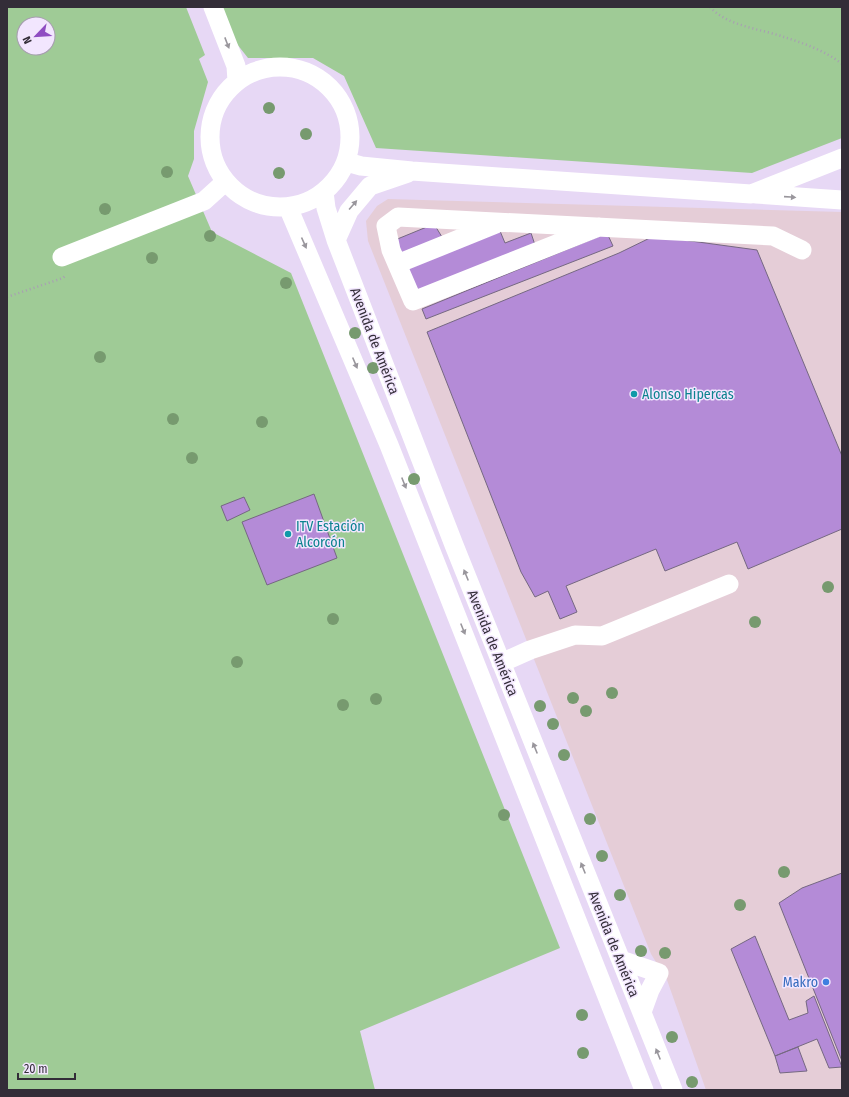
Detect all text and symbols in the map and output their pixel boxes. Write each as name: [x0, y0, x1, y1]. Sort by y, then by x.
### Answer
north arrow: [16, 16, 56, 56]
text: N: [20, 34, 35, 46]
one-way arrow: [225, 38, 231, 50]
one-way arrow: [784, 193, 796, 200]
one-way arrow: [349, 200, 358, 211]
one-way arrow: [301, 237, 307, 249]
street label: Avenida de América: [346, 285, 403, 397]
one-way arrow: [352, 357, 358, 368]
place label: Alonso Hipercas: [642, 386, 734, 403]
marker: Alonso Hipercas: [629, 389, 639, 399]
one-way arrow: [402, 477, 408, 489]
place label: ITV Estación Alcorcón: [296, 518, 365, 551]
marker: ITV Estación Alcorcón: [283, 529, 293, 539]
one-way arrow: [463, 568, 469, 580]
street label: Avenida de América: [464, 588, 522, 699]
one-way arrow: [460, 624, 466, 635]
one-way arrow: [532, 742, 538, 753]
one-way arrow: [580, 862, 586, 874]
street label: Avenida de América: [585, 889, 643, 1000]
place label: Makro: [783, 974, 818, 991]
marker: Makro: [821, 977, 831, 987]
one-way arrow: [655, 1047, 661, 1059]
scale bar: [18, 1055, 75, 1081]
text: 20 m: [24, 1062, 48, 1076]

